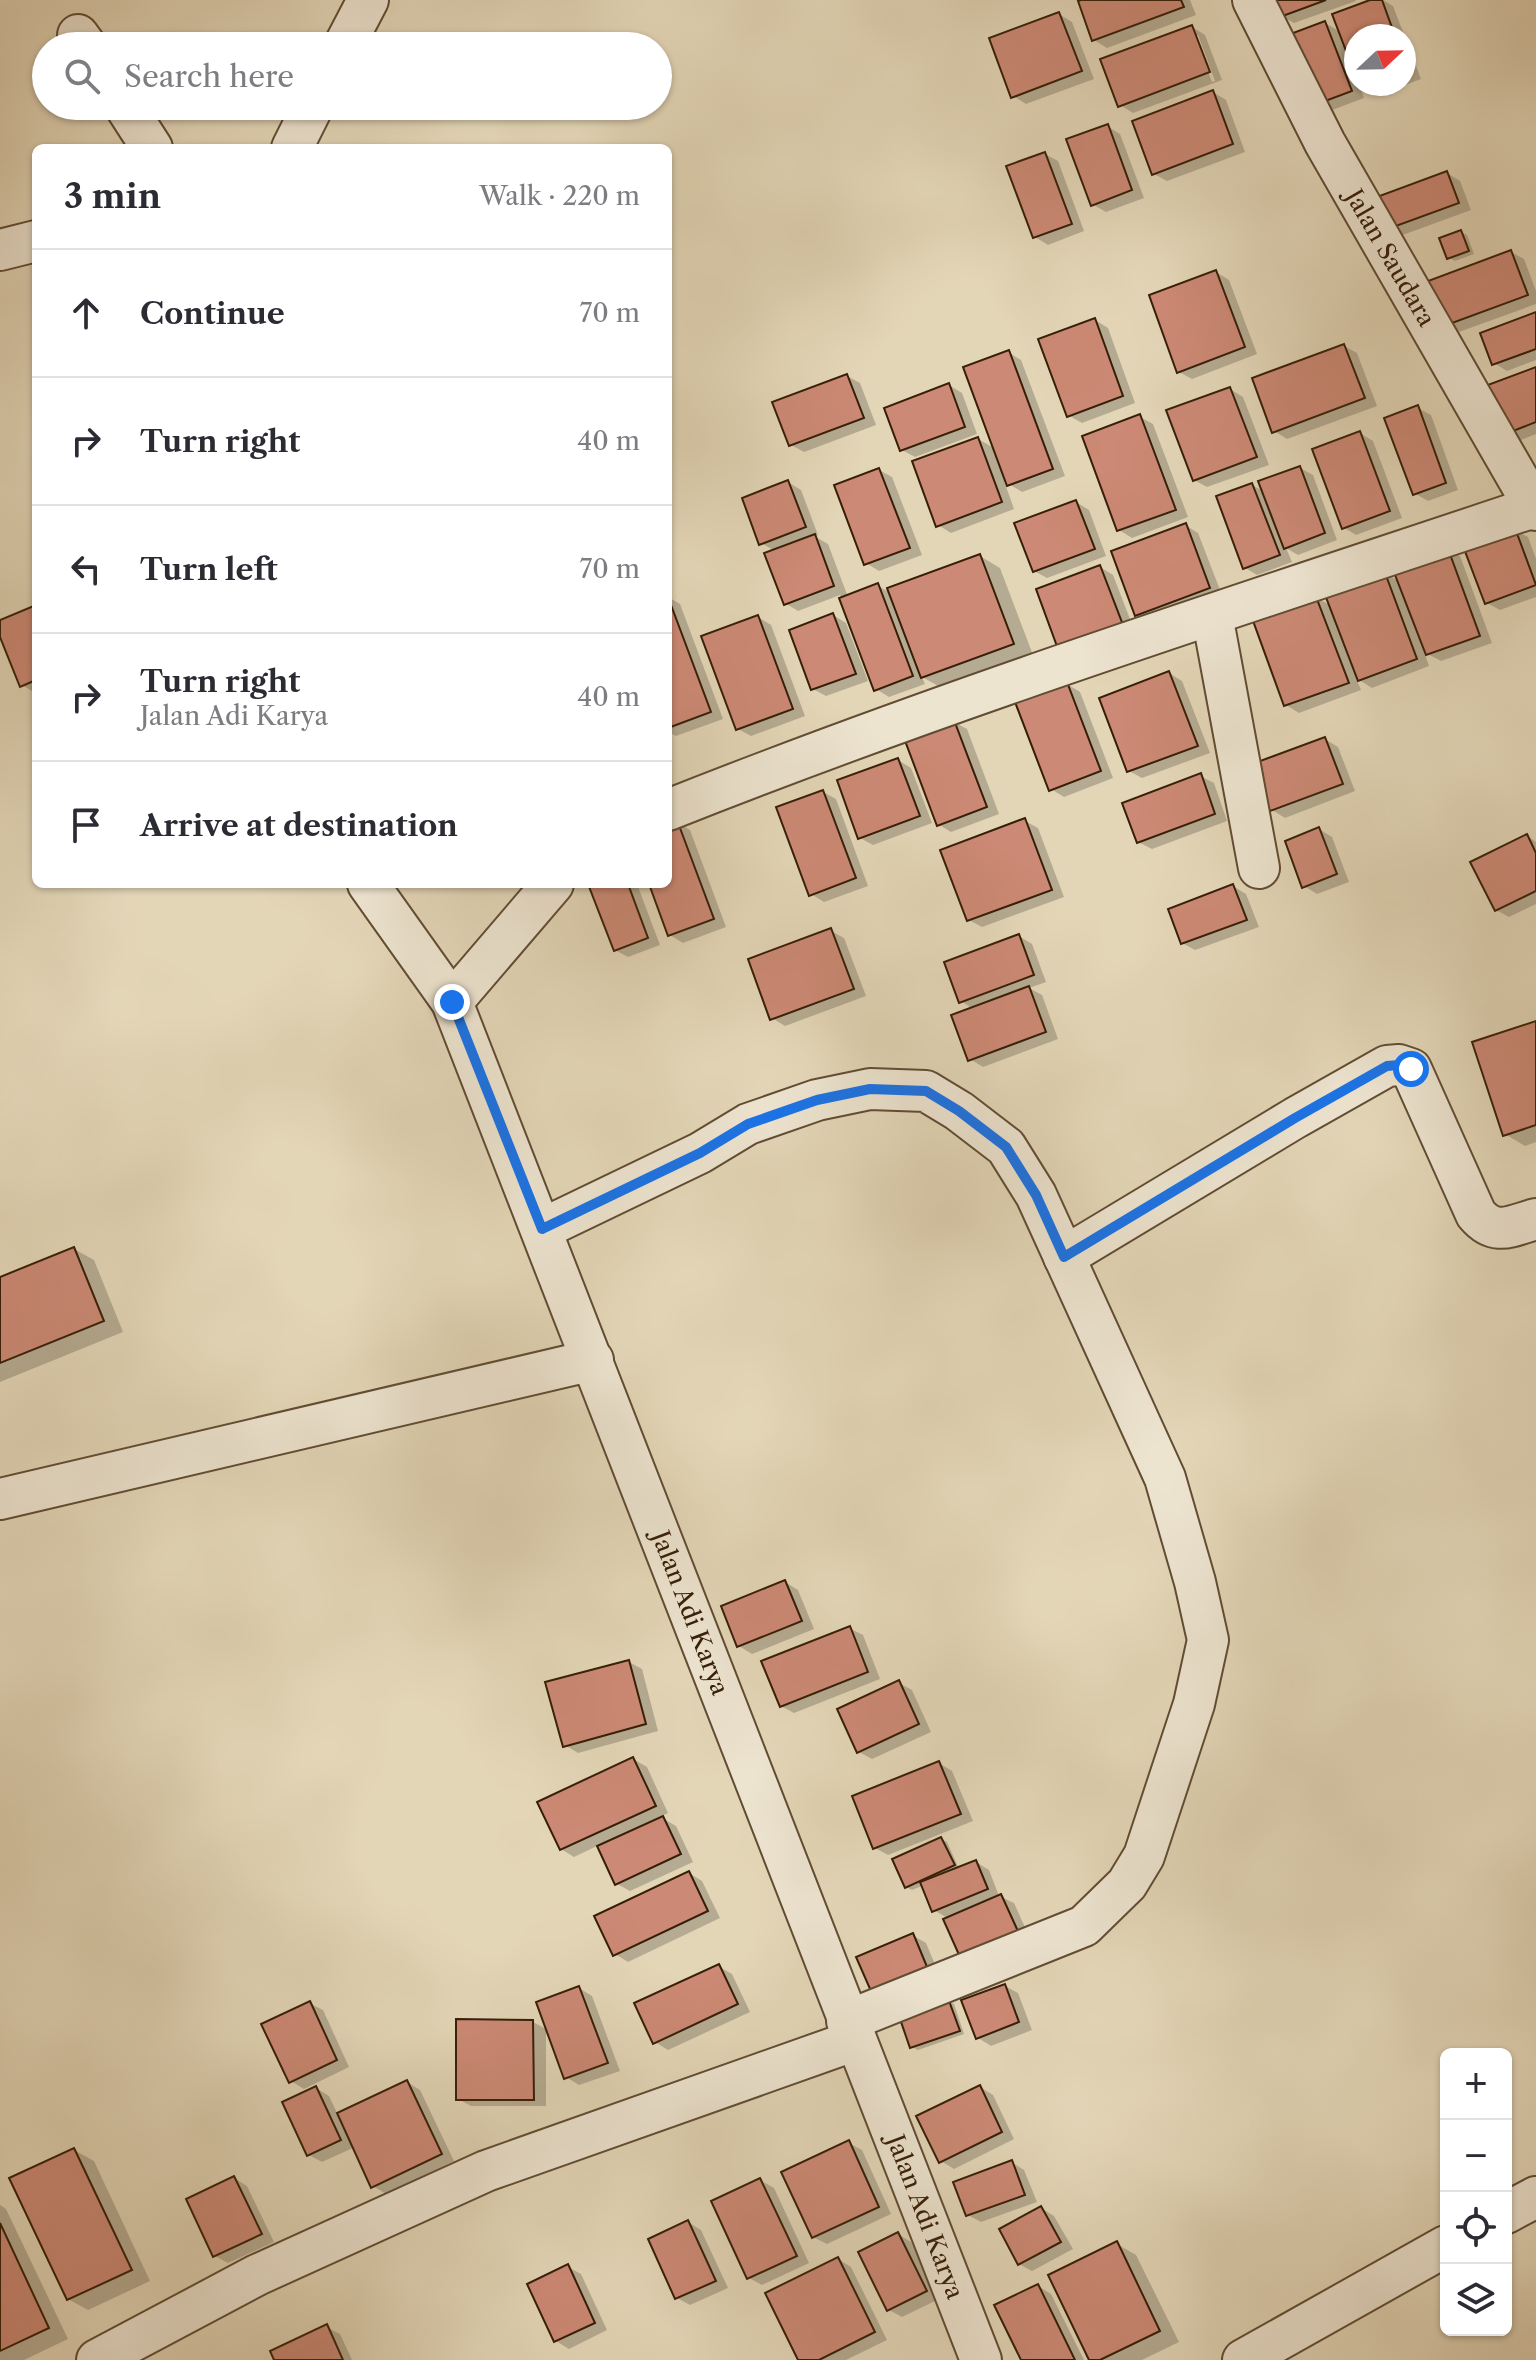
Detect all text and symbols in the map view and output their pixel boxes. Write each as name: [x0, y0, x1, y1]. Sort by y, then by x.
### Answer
north arrow: [1344, 24, 1416, 96]
search box: [32, 32, 672, 120]
icon: search: [60, 54, 104, 98]
text: Search here: [124, 58, 294, 95]
text: 3 min: [64, 175, 161, 217]
text: Walk · 220 m: [479, 180, 640, 212]
street label: Jalan Saudara: [1337, 180, 1442, 332]
icon: ahead: [64, 291, 108, 335]
text: Continue: [140, 295, 285, 332]
text: 70 m: [580, 297, 640, 329]
icon: right: [64, 419, 108, 463]
text: Turn right: [140, 423, 300, 460]
text: 40 m: [577, 425, 640, 457]
icon: left: [64, 547, 108, 591]
text: Turn left: [140, 551, 277, 588]
text: 70 m: [580, 553, 640, 585]
text: Turn right: [140, 663, 300, 700]
icon: right: [64, 675, 108, 719]
text: 40 m: [577, 681, 640, 713]
text: Jalan Adi Karya: [140, 700, 328, 732]
icon: arrive: [64, 803, 108, 847]
text: Arrive at destination: [140, 807, 458, 844]
route end: [434, 984, 470, 1020]
route start: [1393, 1051, 1429, 1087]
street label: Jalan Adi Karya: [644, 1523, 735, 1699]
map controls: [1440, 2048, 1512, 2336]
button: +: [1440, 2048, 1512, 2120]
button: −: [1440, 2120, 1512, 2192]
street label: Jalan Adi Karya: [879, 2127, 970, 2303]
button: locate: [1440, 2192, 1512, 2264]
button: layers: [1440, 2264, 1512, 2336]

